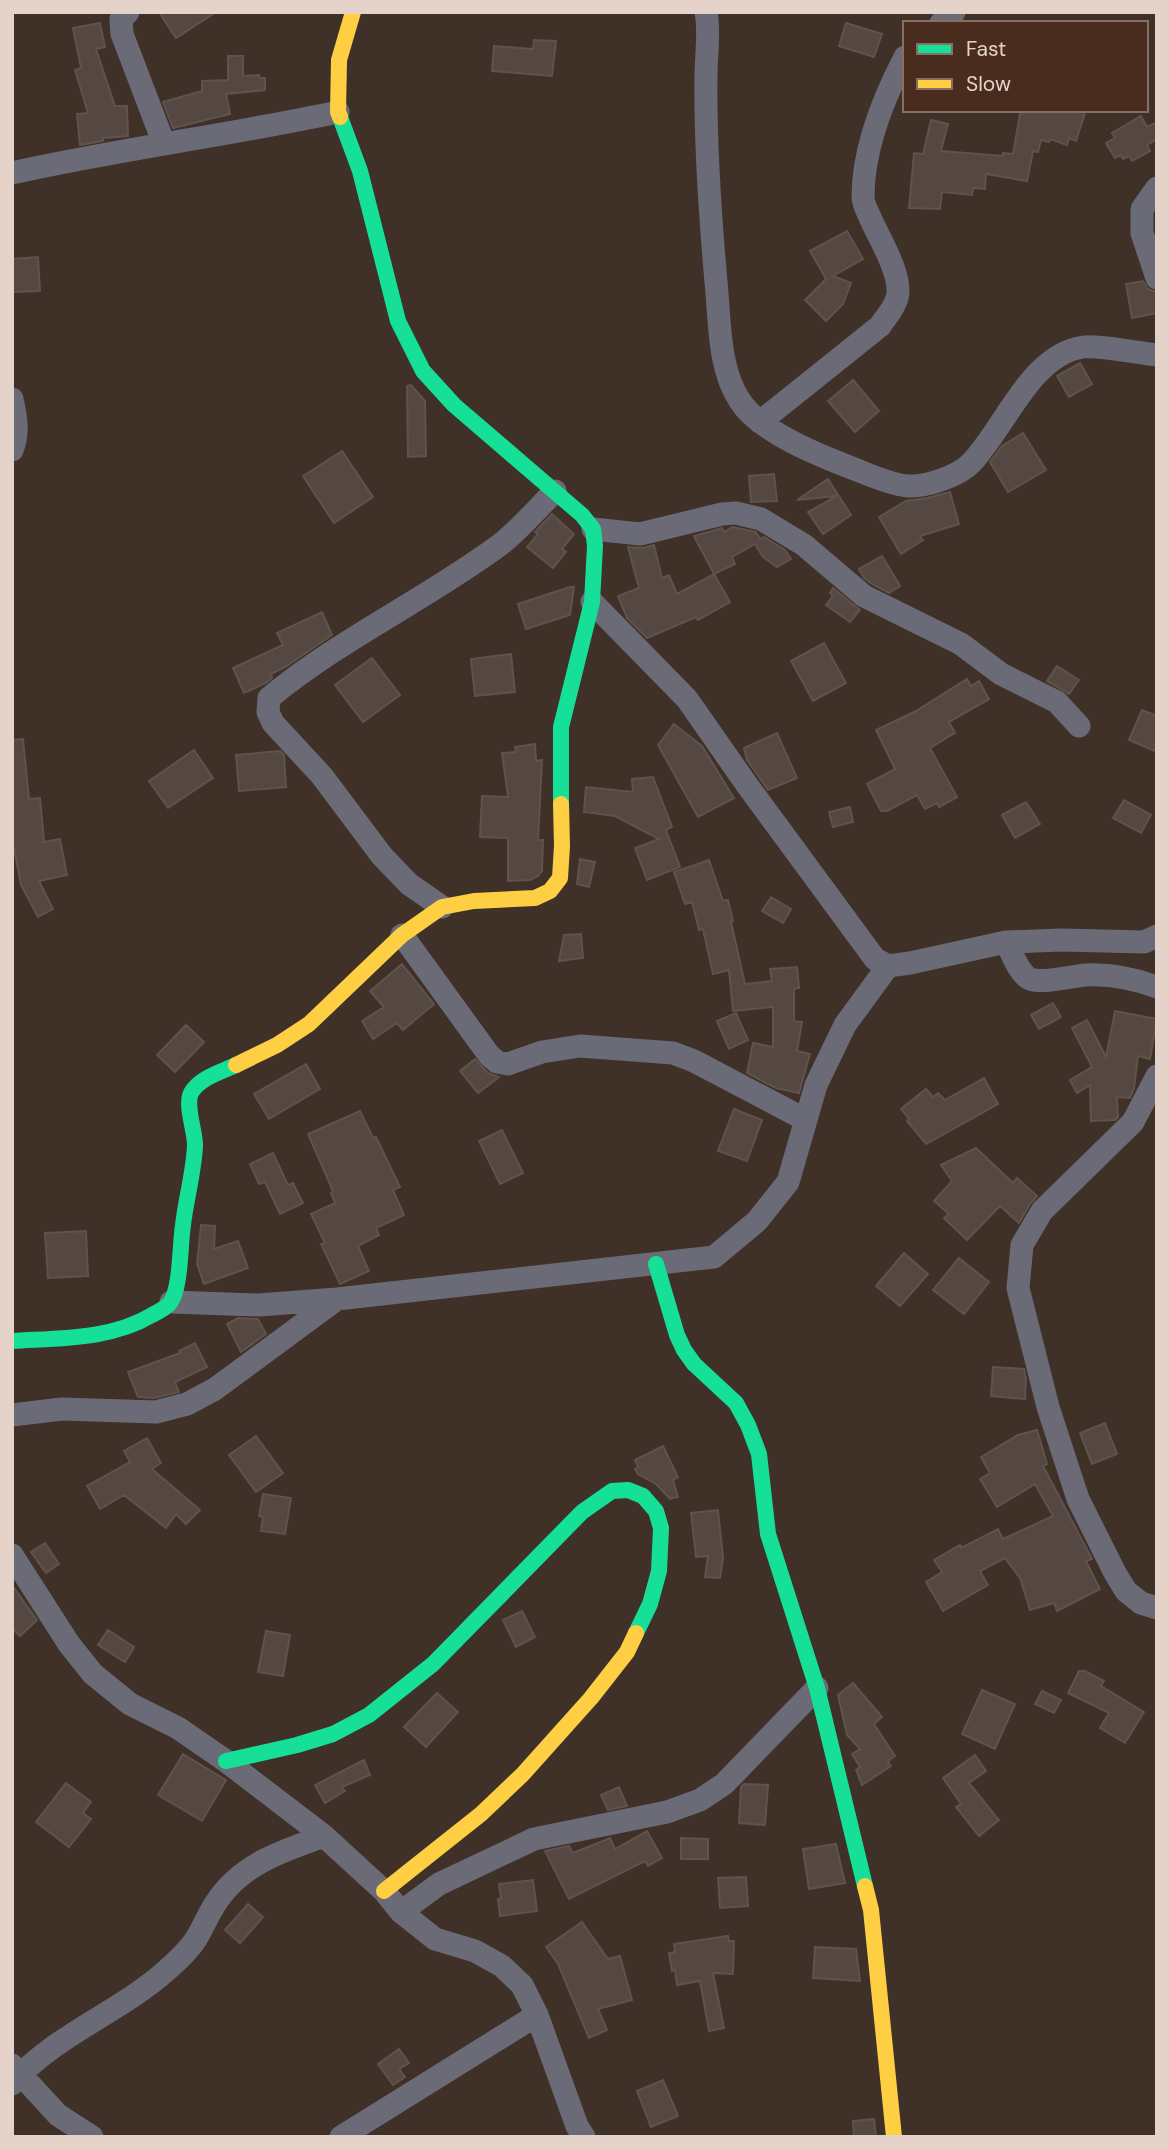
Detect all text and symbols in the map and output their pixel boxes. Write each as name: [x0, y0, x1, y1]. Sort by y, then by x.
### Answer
legend: [903, 21, 1148, 112]
text: Fast: [966, 35, 1006, 63]
text: Slow: [966, 70, 1011, 98]

